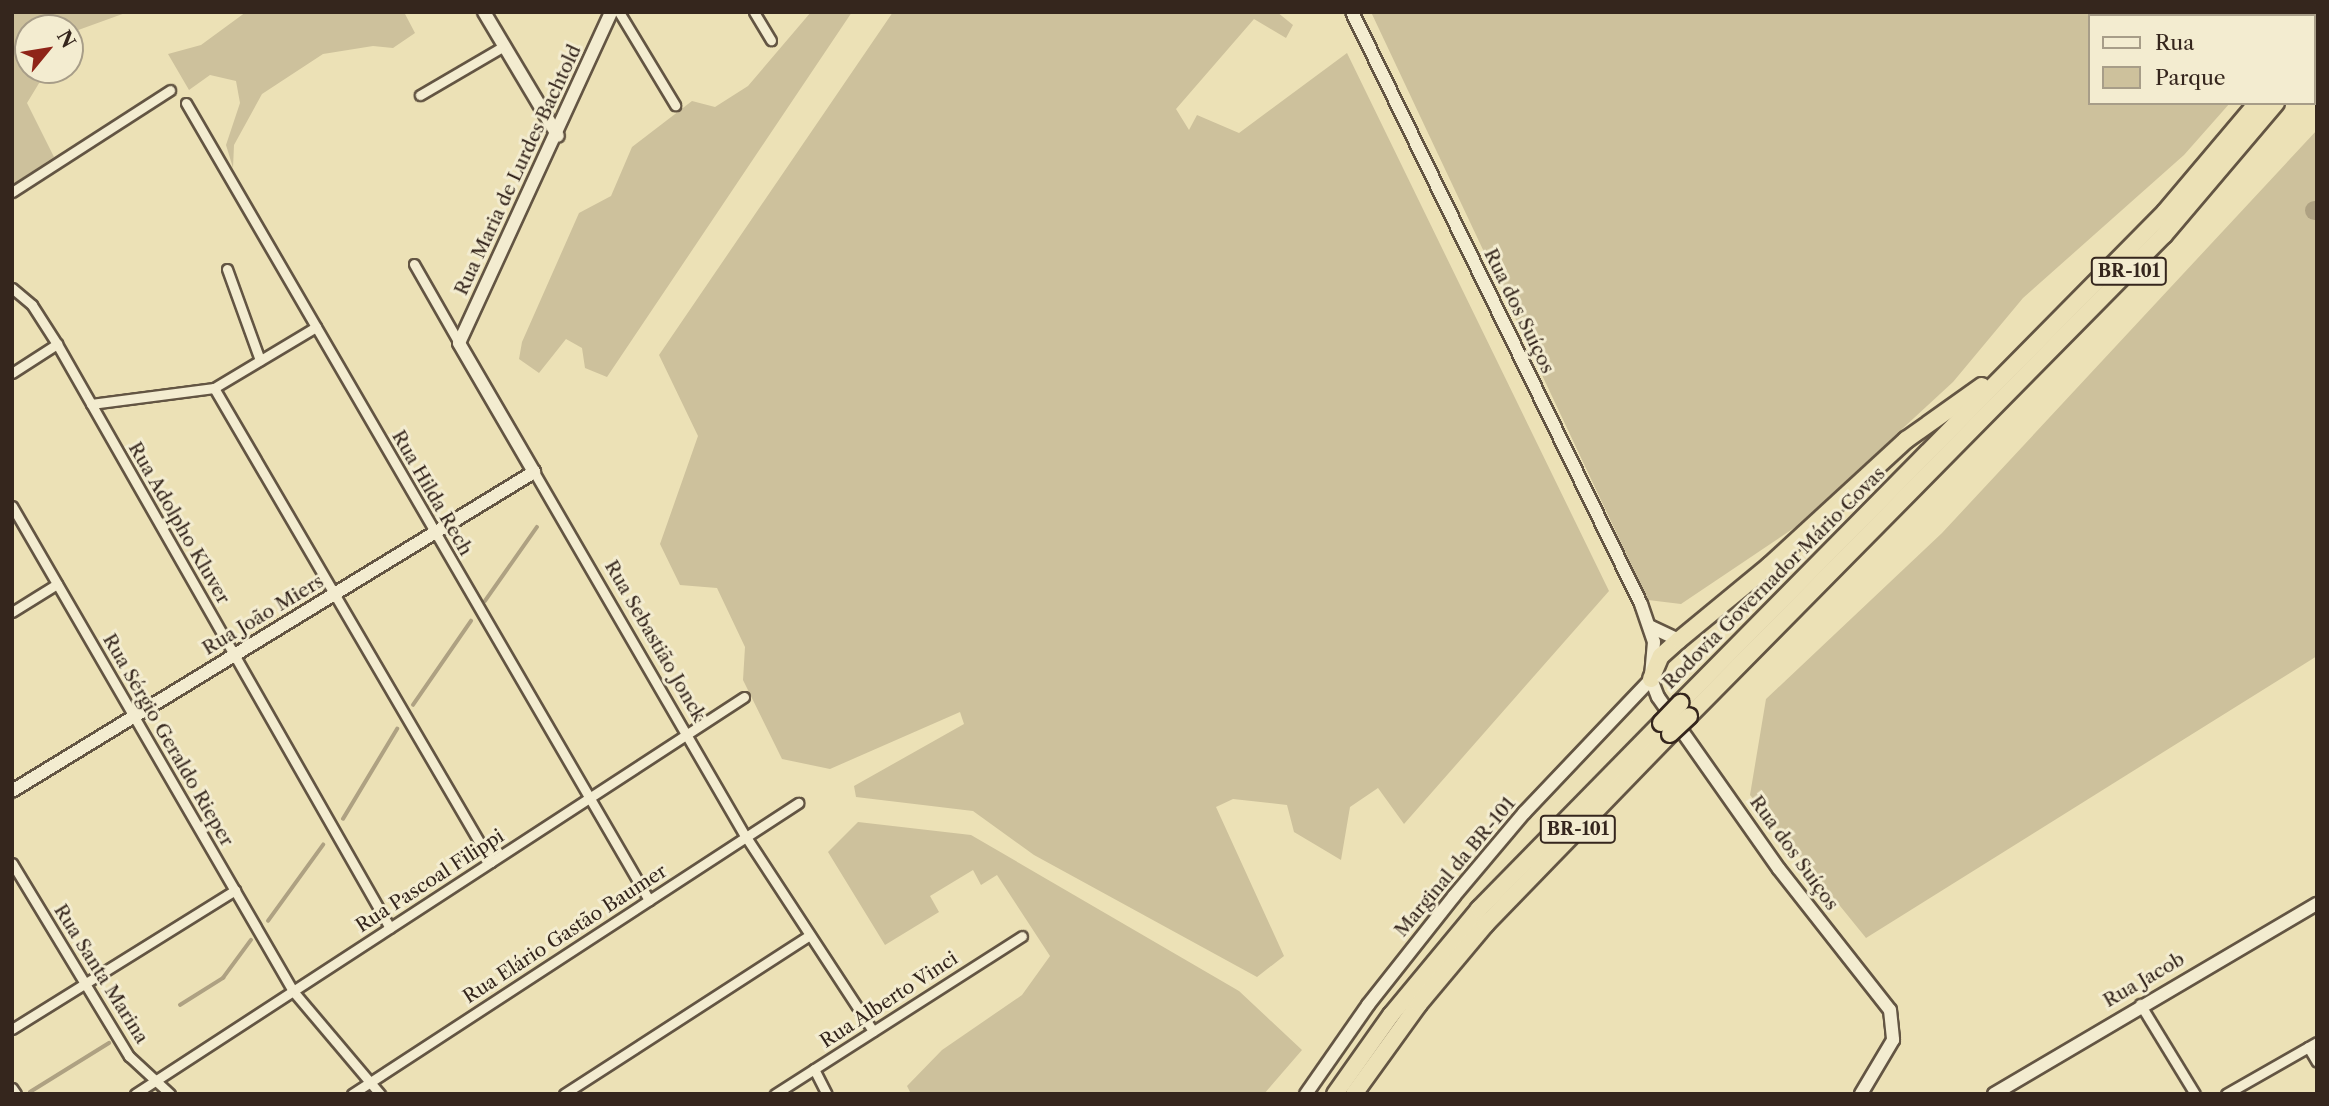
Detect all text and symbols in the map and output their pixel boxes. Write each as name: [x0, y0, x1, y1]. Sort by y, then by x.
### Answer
north arrow: [14, 14, 84, 84]
legend: [2088, 14, 2315, 105]
text: N: [52, 26, 80, 52]
text: Rua: [2155, 30, 2194, 55]
street label: Rua Maria de Lurdes Bachtold: [450, 41, 586, 299]
text: Parque: [2155, 65, 2226, 90]
street label: Rua dos Suíços: [1479, 245, 1559, 377]
road number: BR-101: [2090, 256, 2168, 286]
street label: Rua Hilda Rech: [387, 426, 477, 560]
street label: Rua Adolpho Kluver: [123, 438, 235, 608]
street label: Rodovia Governador Mário Covas: [1658, 462, 1890, 694]
street label: Rua Sebastião Jonck: [599, 556, 711, 726]
street label: Rua João Miers: [198, 570, 328, 660]
street label: Rua Sérgio Geraldo Rieper: [98, 630, 238, 850]
street label: Rua dos Suíços: [1745, 791, 1843, 915]
street label: Marginal da BR-101: [1390, 792, 1520, 942]
road number: BR-101: [1540, 814, 1616, 844]
street label: Rua Pascoal Filippi: [352, 825, 508, 937]
street label: Rua Elário Gastão Baumer: [459, 860, 671, 1008]
street label: Rua Santa Marina: [49, 900, 153, 1048]
street label: Rua Alberto Vinci: [815, 947, 963, 1053]
street label: Rua Jacob: [2099, 948, 2189, 1012]

